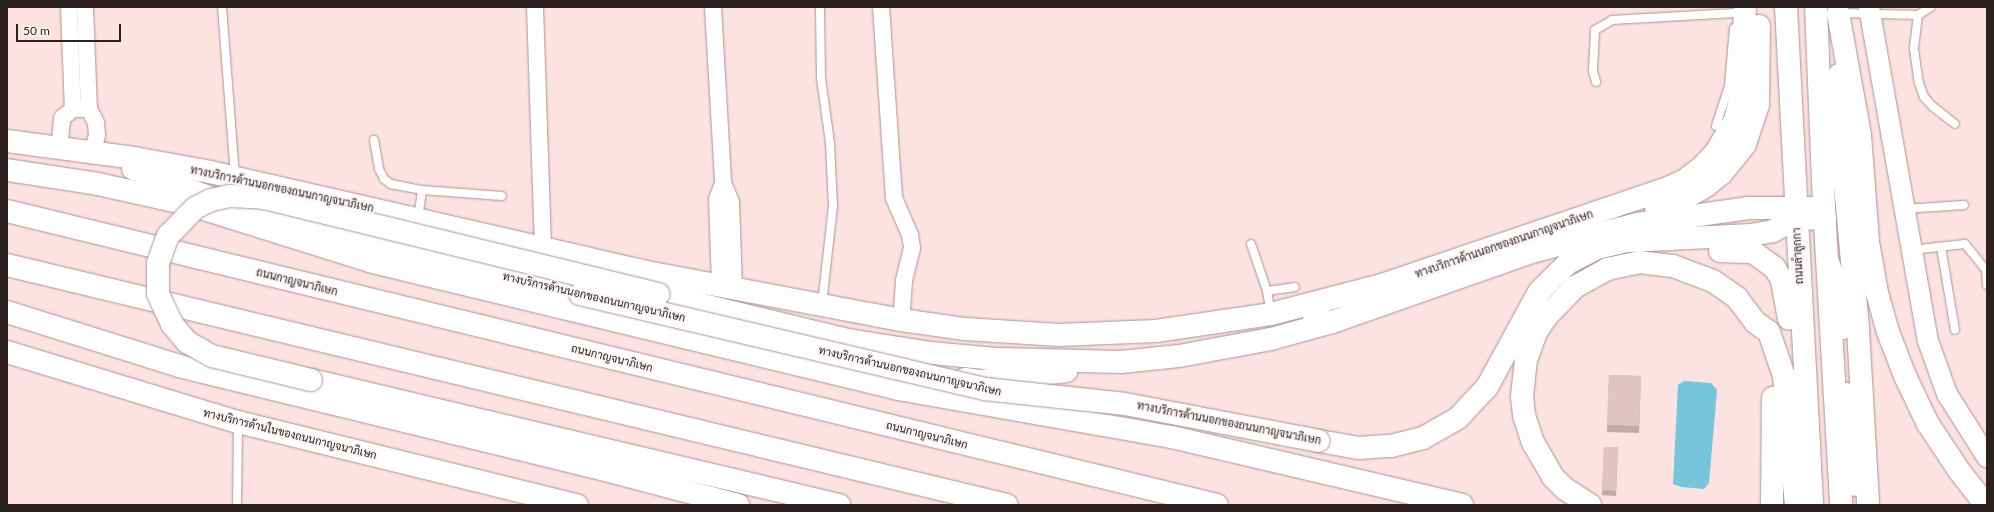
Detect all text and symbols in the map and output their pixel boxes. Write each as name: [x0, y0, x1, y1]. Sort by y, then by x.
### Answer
scale bar: [18, 16, 123, 42]
text: 50 m: [23, 23, 50, 38]
street label: ทางบริการด้านนอกของถนนกาญจนาภิเษก: [189, 163, 375, 215]
street label: ทางบริการด้านนอกของถนนกาญจนาภิเษก: [1413, 207, 1595, 281]
street label: ถนนลำลูกกา: [1790, 227, 1806, 285]
street label: ถนนกาญจนาภิเษก: [255, 265, 339, 299]
street label: ทางบริการด้านนอกของถนนกาญจนาภิเษก: [501, 270, 687, 324]
street label: ถนนกาญจนาภิเษก: [570, 341, 654, 375]
street label: ทางบริการด้านนอกของถนนกาญจนาภิเษก: [817, 344, 1003, 398]
street label: ทางบริการด้านนอกของถนนกาญจนาภิเษก: [1136, 399, 1322, 447]
street label: ทางบริการด้านในของถนนกาญจนาภิเษก: [202, 406, 378, 462]
street label: ถนนกาญจนาภิเษก: [885, 418, 969, 452]

